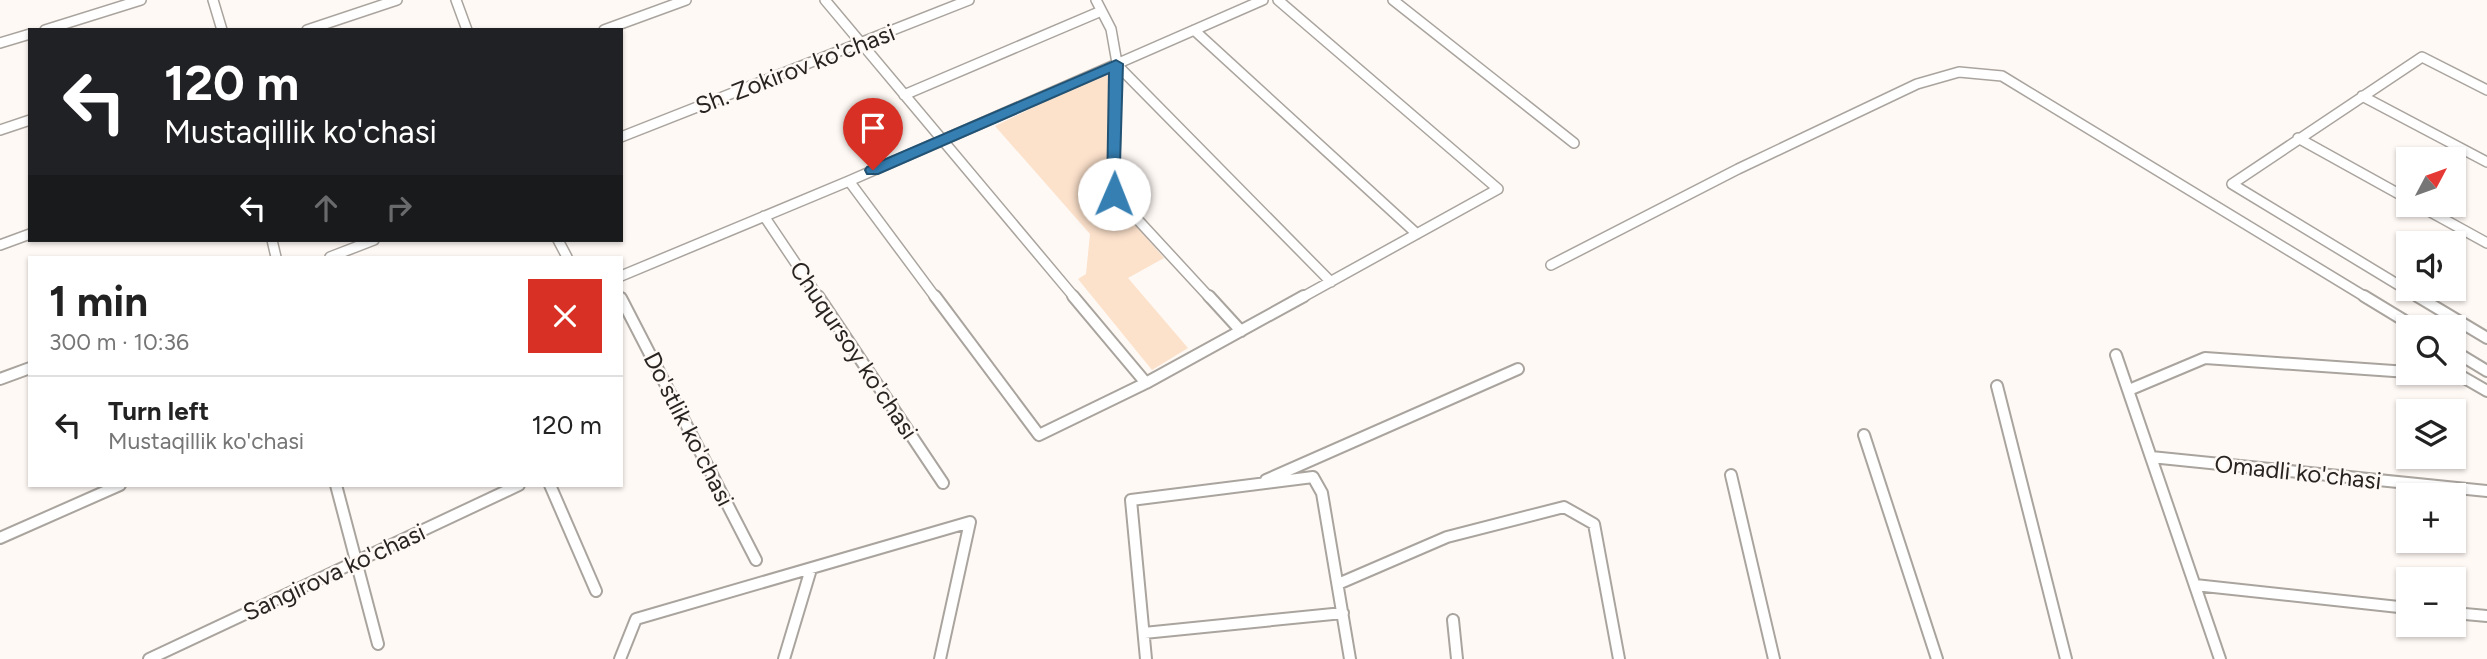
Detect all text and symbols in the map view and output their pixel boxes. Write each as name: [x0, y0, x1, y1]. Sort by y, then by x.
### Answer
street label: Sh. Zokirov ko'chasi: [691, 18, 899, 120]
text: 120 m: [164, 53, 299, 112]
icon: left: [49, 56, 140, 147]
pin: [843, 98, 903, 170]
icon: arrive: [854, 109, 892, 147]
text: Mustaqillik ko'chasi: [164, 113, 437, 151]
north arrow: [2396, 147, 2466, 217]
map controls: [2396, 147, 2466, 637]
position arrow: [1077, 157, 1151, 231]
icon: left: [234, 189, 272, 227]
icon: ahead: [307, 189, 345, 227]
icon: right: [380, 189, 418, 227]
button: sound: [2396, 231, 2466, 301]
street label: Chuqursoy ko'chasi: [784, 256, 924, 444]
text: 1 min: [49, 276, 148, 327]
button: close: [528, 279, 602, 353]
button: search: [2396, 315, 2466, 385]
text: 300 m · 10:36: [49, 328, 189, 356]
street label: Do'stlik ko'chasi: [638, 347, 740, 511]
text: Turn left: [108, 395, 209, 427]
button: layers: [2396, 399, 2466, 469]
icon: left: [49, 406, 87, 444]
text: 120 m: [532, 409, 602, 441]
text: Mustaqillik ko'chasi: [108, 427, 304, 455]
street label: Omadli ko'chasi: [2213, 449, 2383, 495]
button: +: [2396, 483, 2466, 553]
street label: Sangirova ko'chasi: [238, 517, 430, 627]
button: −: [2396, 567, 2466, 637]

